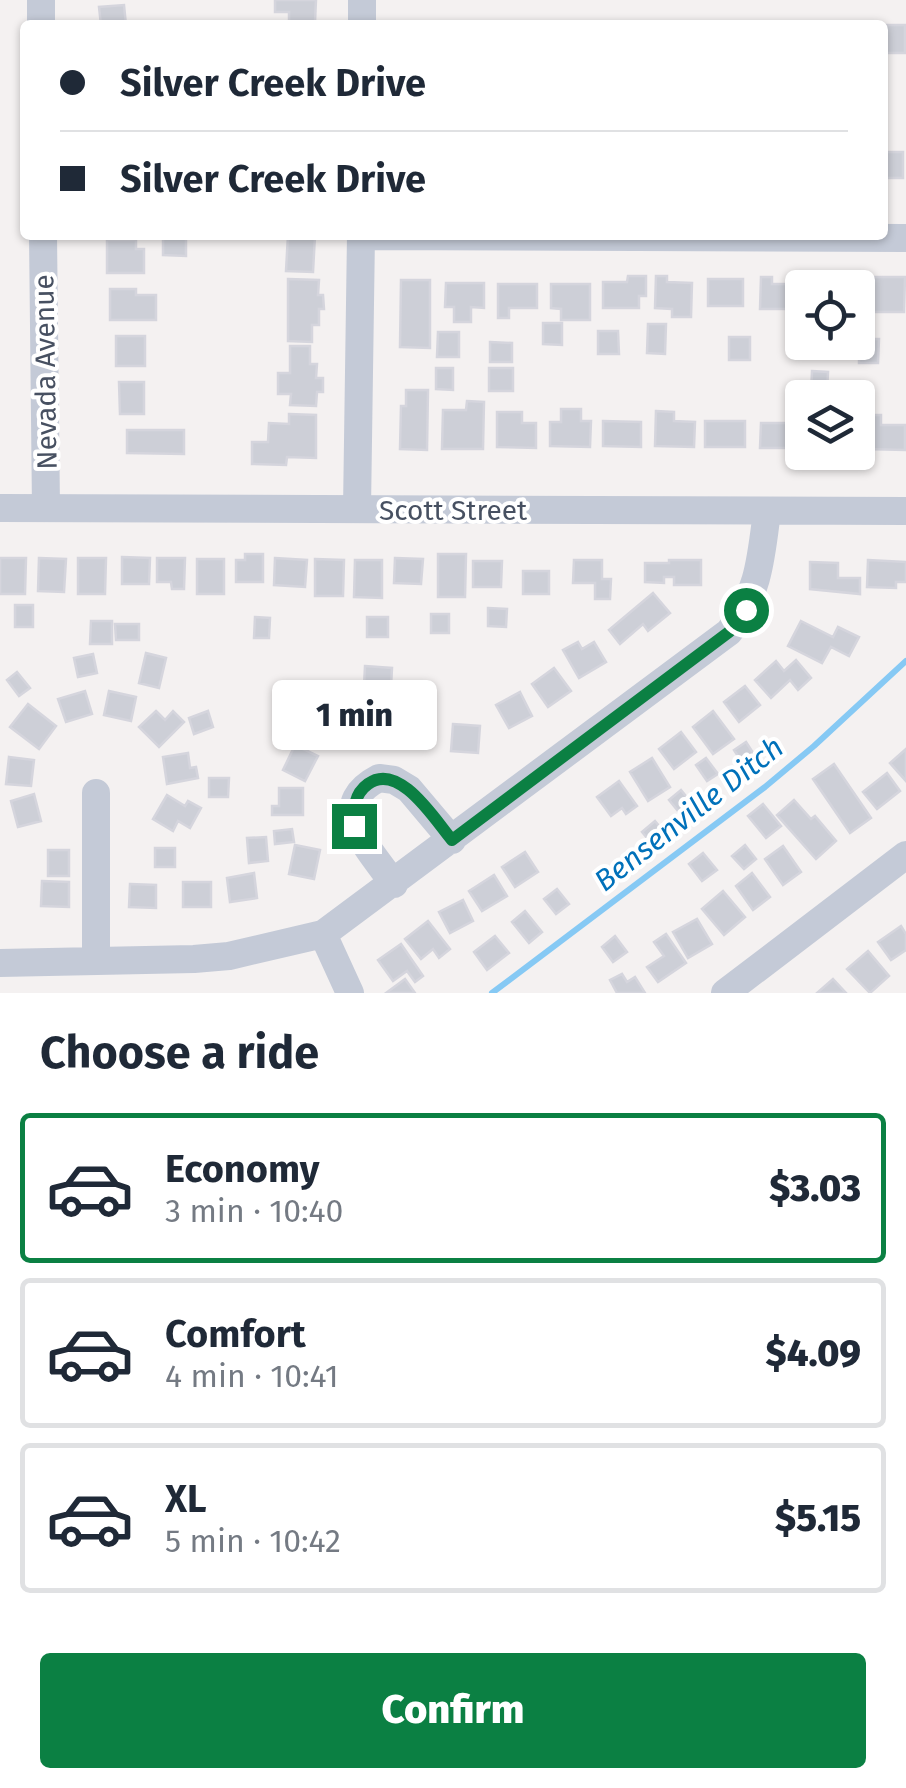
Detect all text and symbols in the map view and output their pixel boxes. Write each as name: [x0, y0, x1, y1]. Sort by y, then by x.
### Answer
text: Silver Creek Drive: [120, 60, 426, 106]
text: Silver Creek Drive: [120, 156, 426, 202]
map controls: [785, 270, 875, 470]
button: locate: [785, 270, 875, 360]
street label: Nevada Avenue: [27, 274, 64, 470]
button: layers: [785, 380, 875, 470]
street label: Scott Street: [379, 494, 528, 527]
route start: [724, 588, 769, 633]
callout: 1 min: [272, 681, 436, 751]
text: 1 min: [316, 696, 393, 734]
water label: Bensenville Ditch: [587, 729, 791, 899]
route end: [332, 804, 377, 849]
text: Choose a ride: [40, 1026, 319, 1080]
icon: car: [45, 1143, 135, 1233]
text: Economy: [165, 1146, 320, 1192]
text: $3.03: [769, 1165, 861, 1211]
text: 3 min · 10:40: [165, 1192, 343, 1230]
icon: car: [45, 1308, 135, 1398]
text: Comfort: [165, 1311, 306, 1357]
text: $4.09: [766, 1330, 861, 1376]
text: 4 min · 10:41: [165, 1357, 339, 1395]
icon: car: [45, 1473, 135, 1563]
text: XL: [165, 1476, 207, 1522]
text: $5.15: [775, 1495, 861, 1541]
text: 5 min · 10:42: [165, 1522, 341, 1560]
button: Confirm: [40, 1653, 866, 1768]

